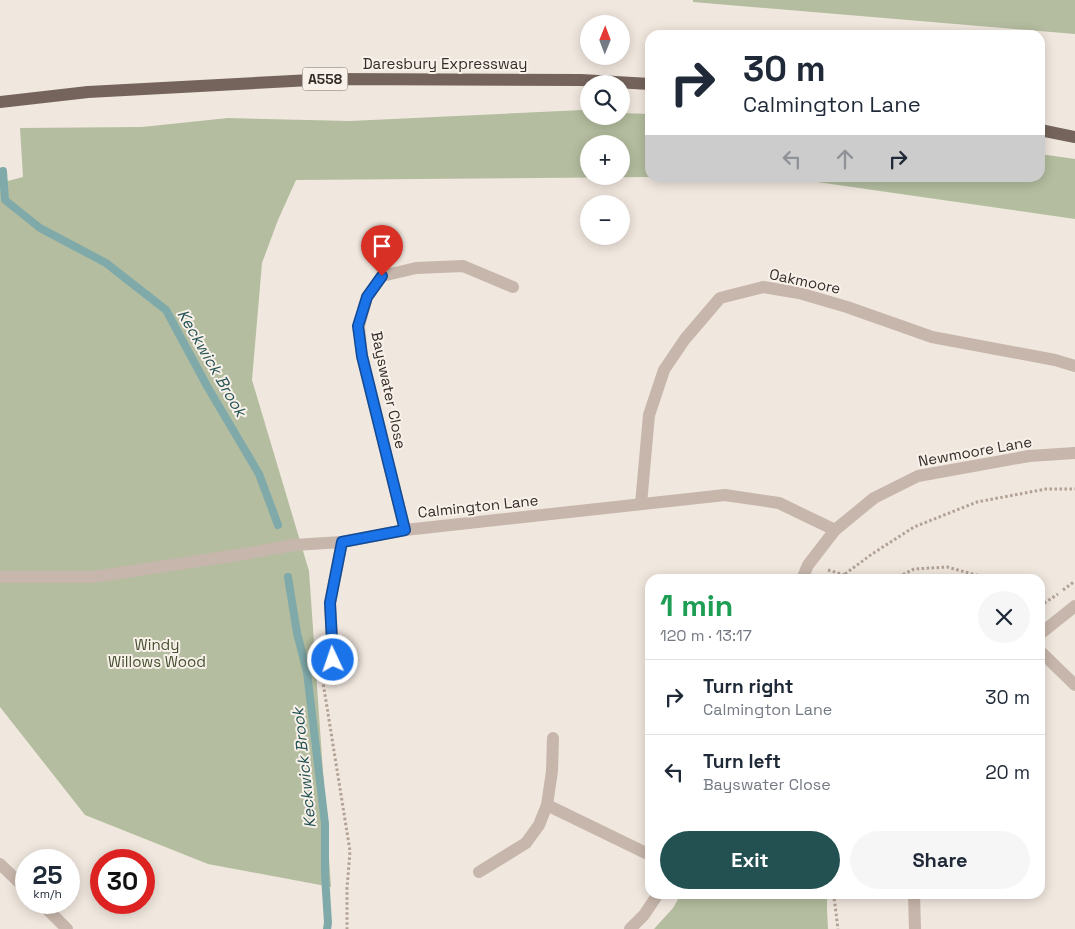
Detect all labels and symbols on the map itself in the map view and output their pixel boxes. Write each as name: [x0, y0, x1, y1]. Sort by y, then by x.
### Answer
north arrow: [580, 15, 630, 65]
street label: Daresbury Expressway: [363, 54, 527, 73]
road number: A558: [302, 68, 348, 90]
pin: [361, 225, 403, 276]
street label: Oakmoore: [768, 264, 843, 298]
water label: Keckwick Brook: [173, 305, 252, 423]
street label: Bayswater Close: [367, 329, 411, 451]
street label: Newmoore Lane: [917, 432, 1033, 470]
street label: Calmington Lane: [417, 490, 539, 522]
position arrow: [306, 633, 358, 685]
park label: Windy Willows Wood: [108, 635, 206, 671]
water label: Keckwick Brook: [287, 704, 321, 829]
speed limit sign: 30: [90, 849, 155, 914]

